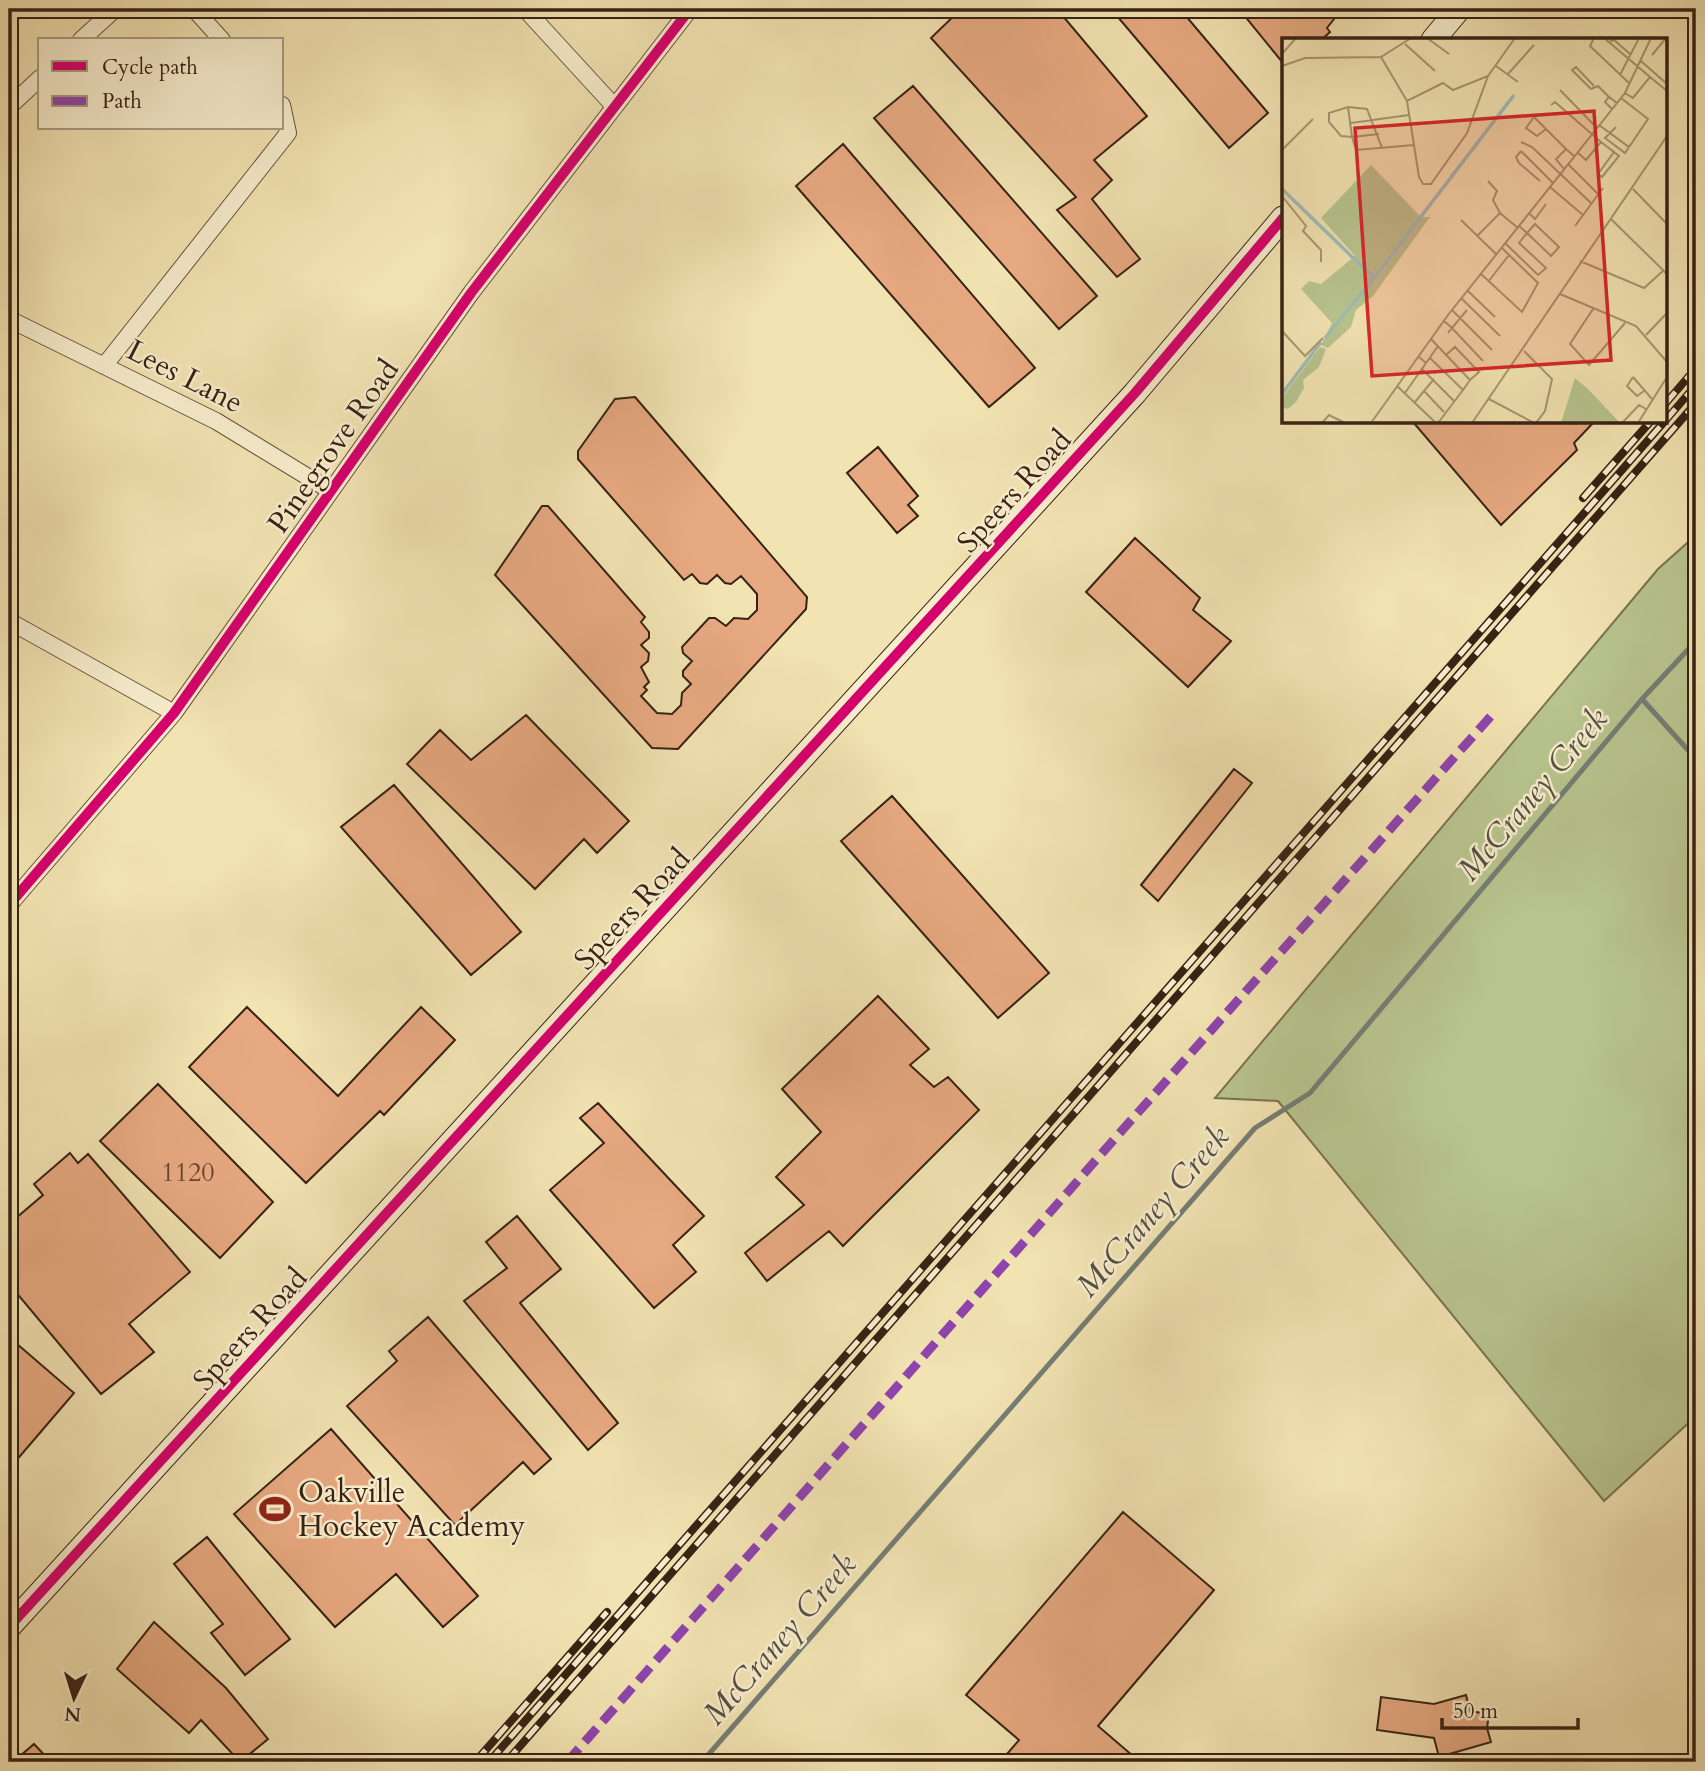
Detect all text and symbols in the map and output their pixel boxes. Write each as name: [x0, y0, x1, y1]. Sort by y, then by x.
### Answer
legend: [38, 38, 284, 130]
inset map: [1282, 38, 1666, 424]
text: Cycle path: [102, 53, 198, 82]
text: Path: [102, 87, 142, 116]
street label: Lees Lane: [120, 330, 250, 423]
street label: Pinegrove Road: [258, 351, 409, 541]
street label: Speers Road: [948, 421, 1081, 562]
water label: McCraney Creek: [1447, 698, 1619, 891]
street label: Speers Road: [565, 839, 700, 979]
water label: McCraney Creek: [1066, 1116, 1240, 1307]
house number: 1120: [161, 1155, 215, 1190]
street label: Speers Road: [184, 1259, 317, 1400]
place label: Oakville Hockey Academy: [298, 1472, 526, 1547]
sports icon: Oakville Hockey Academy: [258, 1492, 292, 1526]
water label: McCraney Creek: [693, 1544, 867, 1735]
north arrow: [38, 1662, 108, 1732]
scale bar: [1442, 1687, 1579, 1731]
text: 50 m: [1453, 1697, 1498, 1726]
text: N: [63, 1700, 82, 1728]

